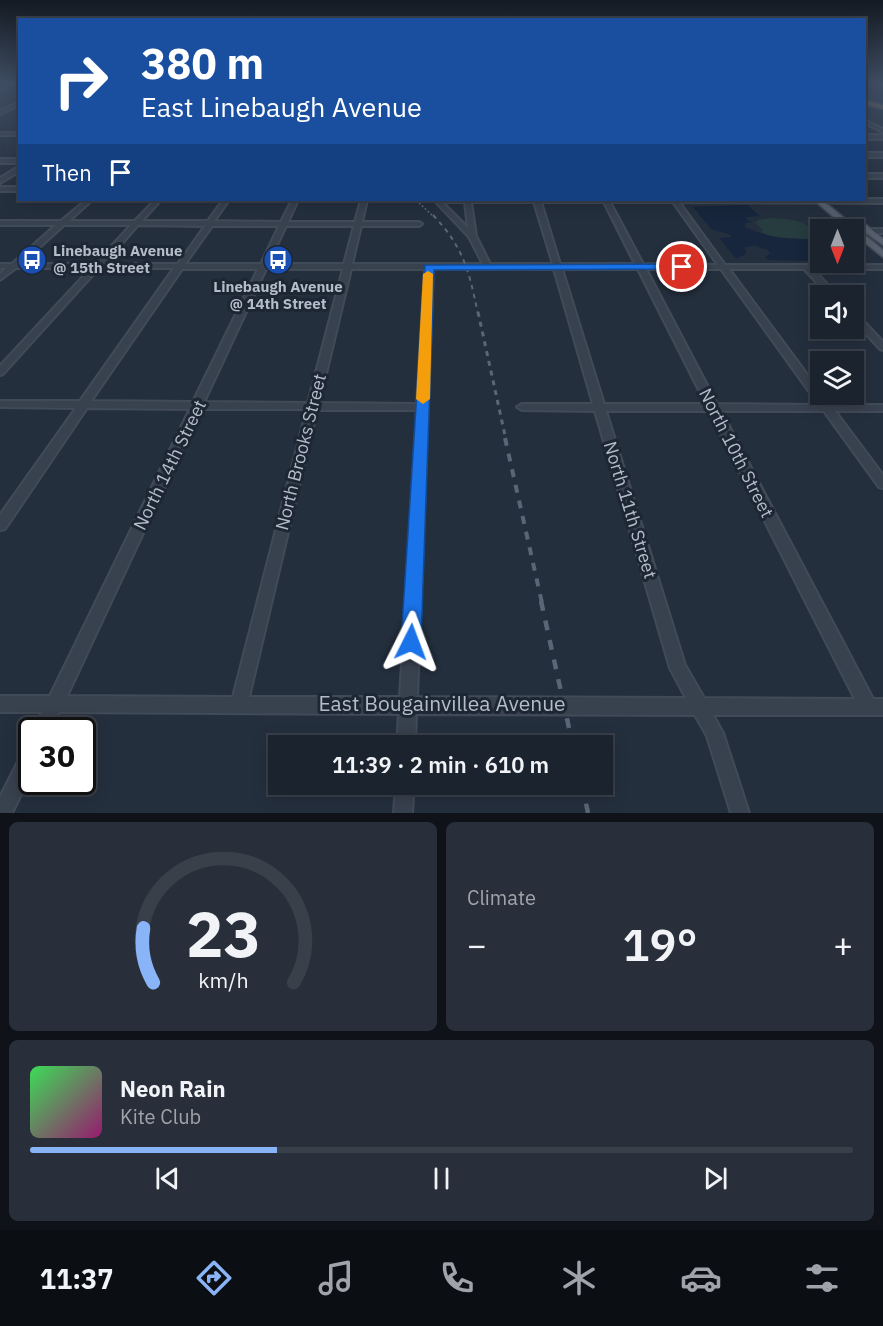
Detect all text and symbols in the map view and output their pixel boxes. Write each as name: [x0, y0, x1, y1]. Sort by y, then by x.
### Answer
text: 380 m: [141, 36, 264, 91]
icon: right: [42, 42, 120, 120]
text: East Linebaugh Avenue: [141, 89, 422, 124]
icon: arrive: [104, 156, 137, 189]
text: Then: [42, 158, 92, 187]
north arrow: [810, 219, 864, 273]
map controls: [810, 219, 864, 405]
place label: Linebaugh Avenue @ 15th Street: [53, 241, 182, 277]
pin: [656, 241, 707, 292]
bus stop icon: Linebaugh Avenue @ 15th Street: [16, 244, 48, 276]
bus stop icon: Linebaugh Avenue @ 14th Street: [262, 244, 294, 276]
icon: arrive: [665, 250, 698, 283]
place label: Linebaugh Avenue @ 14th Street: [213, 277, 343, 313]
button: sound: [810, 285, 864, 339]
button: layers: [810, 351, 864, 405]
street label: North Brooks Street: [270, 371, 331, 532]
street label: North 10th Street: [694, 384, 779, 521]
street label: North 14th Street: [128, 396, 211, 534]
street label: North 11th Street: [599, 439, 662, 581]
position arrow: [379, 610, 443, 674]
street label: East Bougainvillea Avenue: [318, 689, 566, 717]
speed limit sign: 30: [18, 717, 96, 795]
text: 11:39 · 2 min · 610 m: [332, 750, 549, 779]
text: Climate: [467, 884, 536, 911]
text: 23: [186, 893, 260, 974]
text: 19°: [622, 915, 698, 973]
text: −: [467, 923, 487, 966]
text: +: [833, 923, 853, 966]
text: km/h: [198, 967, 248, 995]
text: Neon Rain: [120, 1074, 226, 1103]
text: Kite Club: [120, 1103, 201, 1130]
icon: previous: [151, 1162, 184, 1195]
icon: pause: [425, 1162, 458, 1195]
icon: next: [699, 1162, 732, 1195]
icon: directions: [193, 1257, 235, 1299]
icon: music: [315, 1257, 357, 1299]
icon: phone: [436, 1257, 478, 1299]
icon: climate: [558, 1257, 600, 1299]
icon: car: [680, 1257, 722, 1299]
icon: filters: [801, 1257, 843, 1299]
text: 11:37: [40, 1261, 114, 1296]

